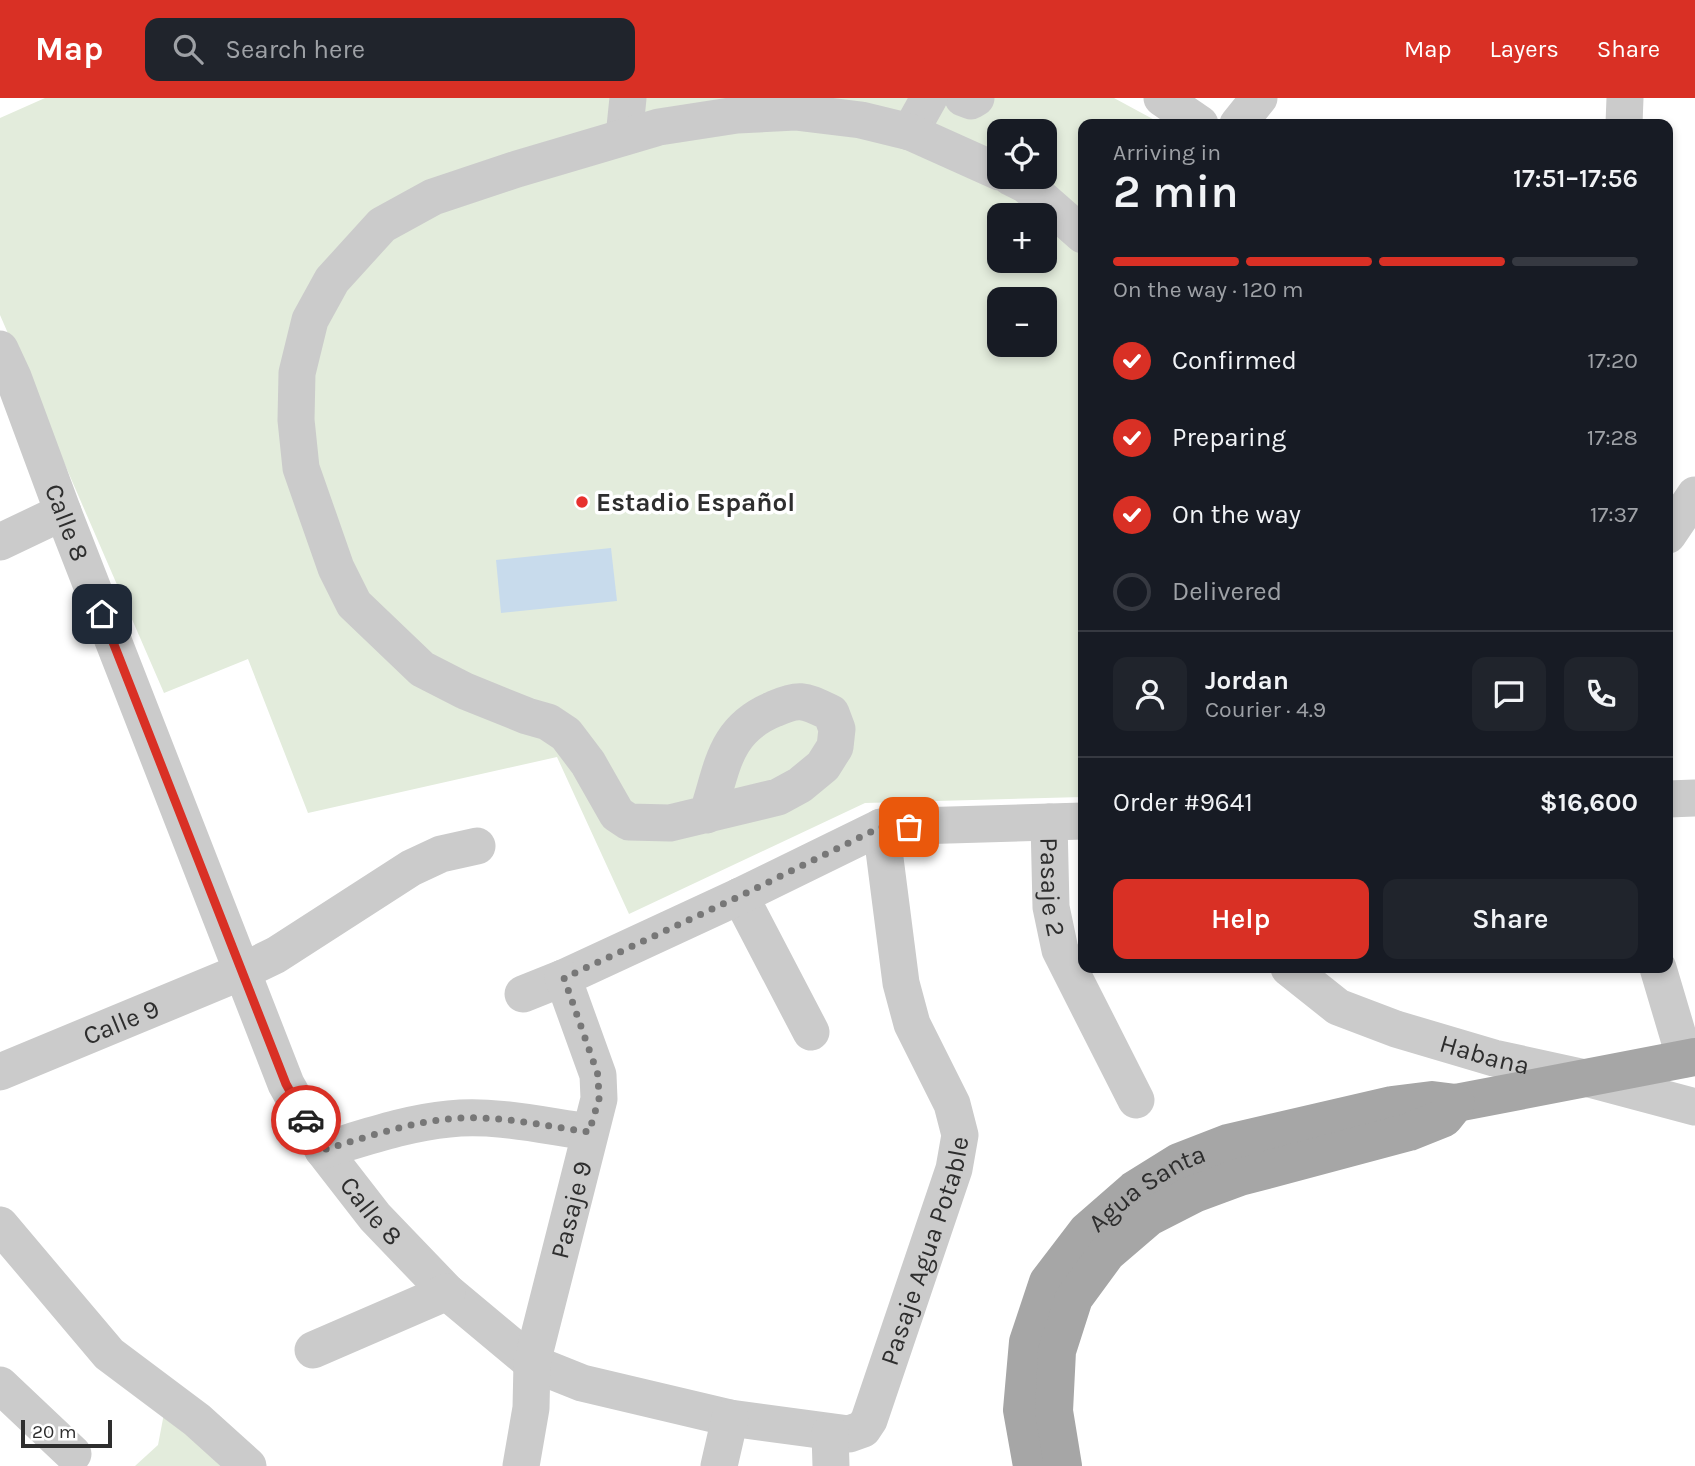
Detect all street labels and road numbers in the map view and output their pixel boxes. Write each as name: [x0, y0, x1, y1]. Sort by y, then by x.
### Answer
street label: Calle 8: [38, 479, 96, 565]
street label: Pasaje 2: [1034, 837, 1072, 939]
street label: Calle 9: [78, 992, 164, 1051]
street label: Habana: [1436, 1027, 1532, 1081]
street label: Pasaje Agua Potable: [873, 1134, 975, 1369]
street label: Agua Santa: [1082, 1138, 1210, 1238]
street label: Pasaje 9: [544, 1158, 598, 1262]
street label: Calle 8: [334, 1170, 409, 1252]

